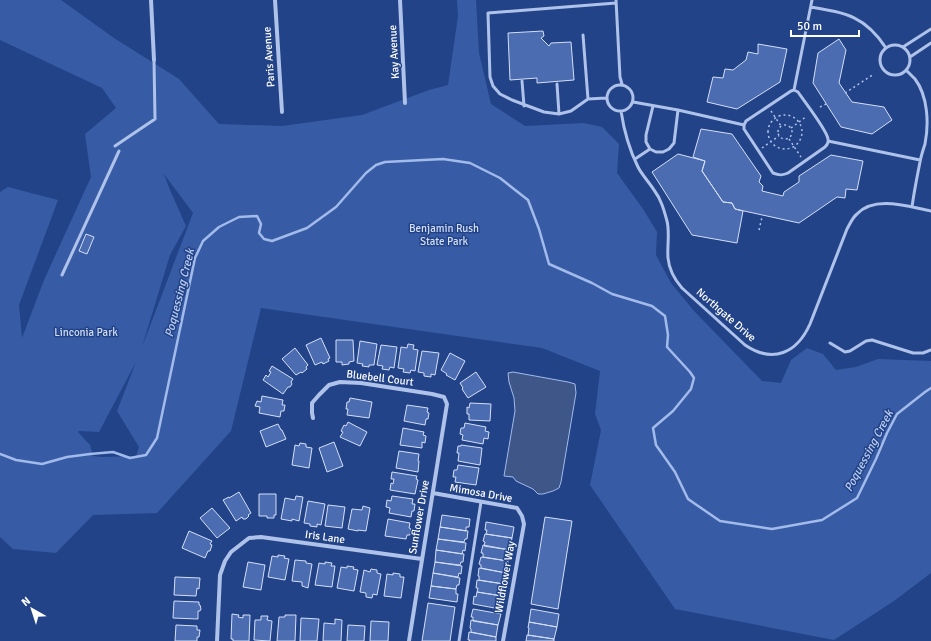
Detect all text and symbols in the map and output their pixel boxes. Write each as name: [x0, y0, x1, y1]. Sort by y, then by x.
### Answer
scale bar: [791, 12, 859, 38]
text: 50 m: [797, 19, 822, 34]
street label: Kay Avenue: [386, 25, 402, 79]
street label: Paris Avenue: [260, 26, 278, 88]
park label: Benjamin Rush State Park: [409, 222, 479, 248]
water label: Poquessing Creek: [162, 246, 198, 339]
street label: Northgate Drive: [693, 286, 759, 344]
park label: Linconia Park: [54, 326, 118, 339]
street label: Bluebell Court: [346, 367, 415, 389]
water label: Poquessing Creek: [841, 407, 897, 494]
street label: Sunflower Drive: [406, 479, 432, 555]
street label: Mimosa Drive: [448, 481, 514, 505]
street label: Iris Lane: [304, 528, 346, 546]
street label: Wildflower Way: [492, 539, 518, 614]
north arrow: [12, 589, 52, 629]
text: N: [19, 594, 33, 609]

